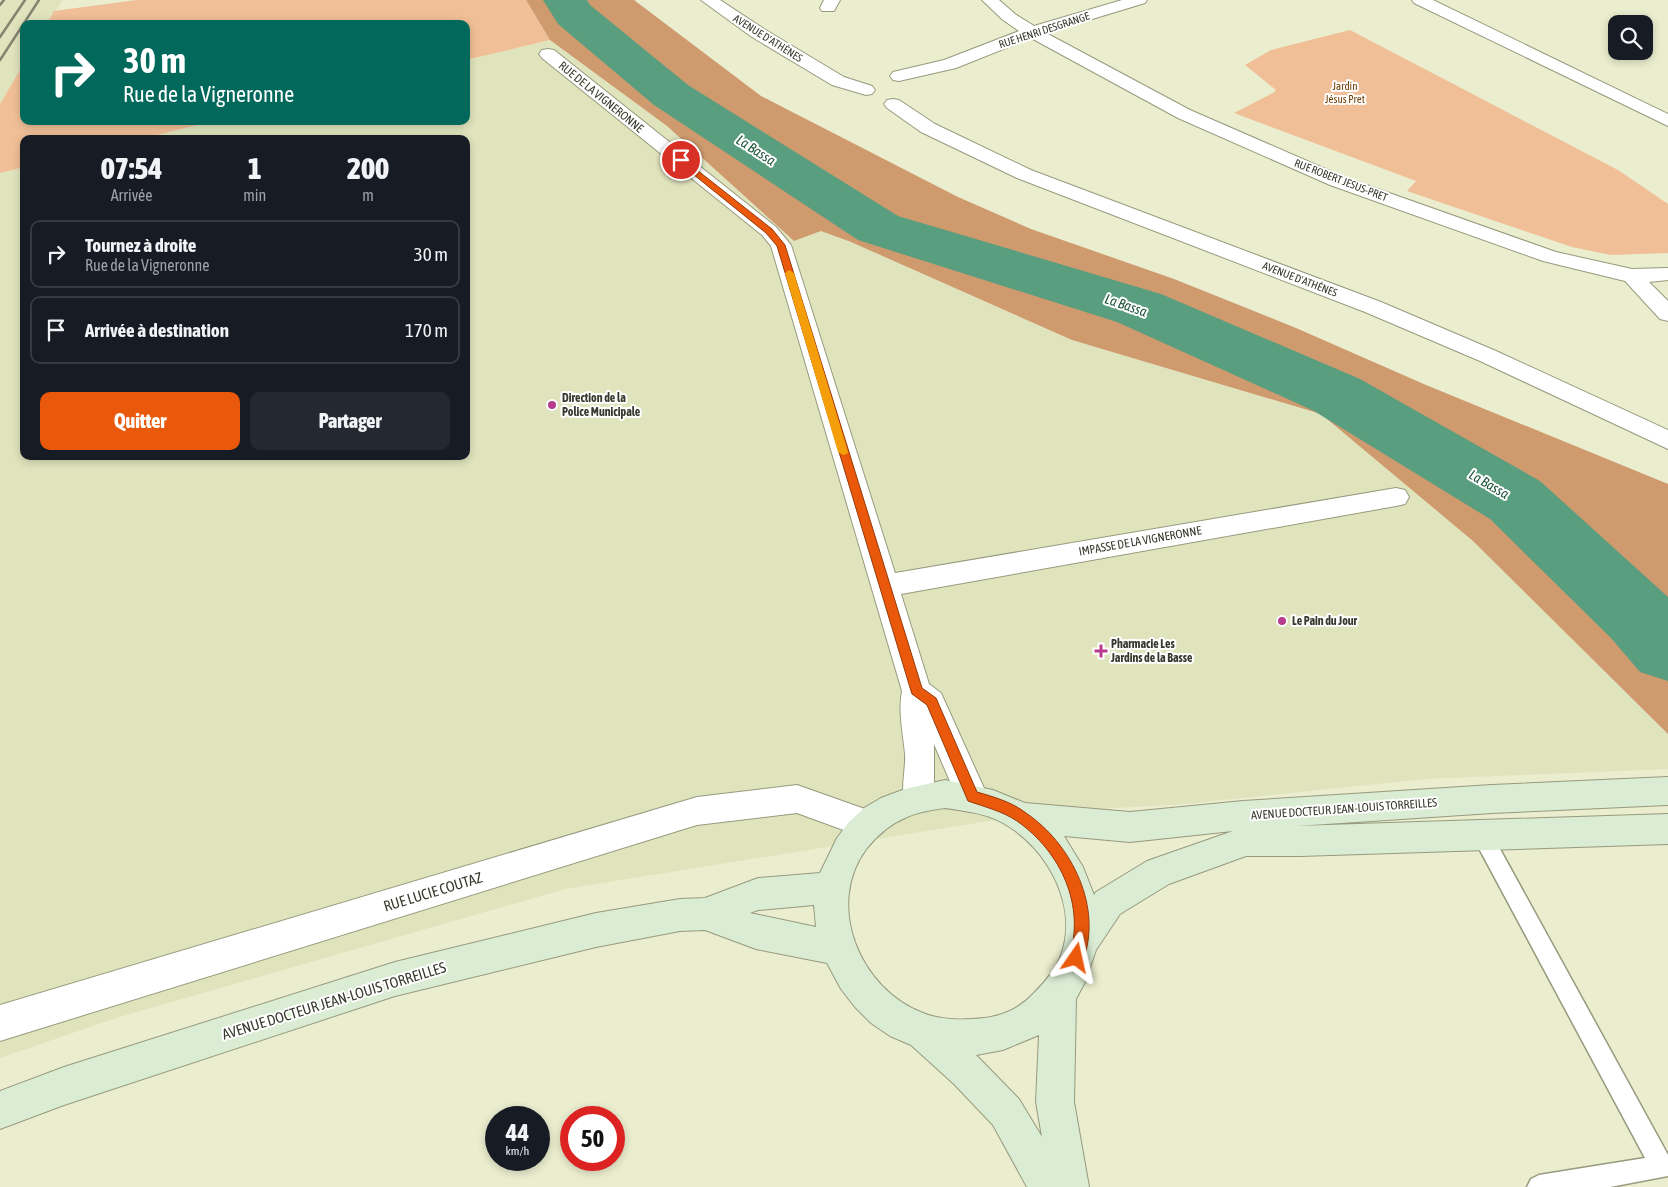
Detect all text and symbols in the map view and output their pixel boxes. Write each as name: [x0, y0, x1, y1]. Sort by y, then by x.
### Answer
street label: RUE HENRI DESGRANGE: [997, 10, 1091, 50]
street label: AVENUE D'ATHÈNES: [731, 12, 805, 64]
map controls: [1608, 15, 1653, 60]
button: search: [1608, 15, 1653, 60]
icon: right: [40, 40, 105, 105]
text: 30 m: [123, 40, 186, 80]
street label: RUE DE LA VIGNERONNE: [556, 58, 646, 136]
park label: Jardin Jésus Pret: [1325, 80, 1365, 105]
text: Rue de la Vigneronne: [123, 81, 294, 107]
water label: La Bassa: [733, 131, 779, 169]
pin: [660, 139, 702, 181]
icon: arrive: [667, 146, 695, 174]
text: 07:54: [101, 151, 162, 185]
text: 1: [248, 151, 262, 185]
text: 200: [347, 151, 389, 185]
street label: RUE ROBERT JESUS-PRET: [1293, 157, 1389, 203]
text: Arrivée: [111, 186, 153, 204]
text: min: [243, 186, 266, 204]
text: m: [362, 186, 374, 204]
text: Tournez à droite: [85, 234, 196, 256]
icon: right: [42, 240, 70, 268]
text: 30 m: [414, 243, 448, 265]
text: Rue de la Vigneronne: [85, 256, 210, 274]
street label: AVENUE D'ATHÈNES: [1261, 259, 1339, 299]
water label: La Bassa: [1103, 290, 1150, 320]
icon: arrive: [42, 316, 70, 344]
text: Arrivée à destination: [85, 319, 229, 341]
text: 170 m: [405, 319, 448, 341]
place label: Direction de la Police Municipale: [562, 391, 641, 419]
button: Quitter: [40, 392, 240, 450]
button: Partager: [250, 392, 450, 450]
marker: Direction de la Police Municipale: [546, 399, 558, 411]
water label: La Bassa: [1466, 466, 1512, 502]
street label: IMPASSE DE LA VIGNERONNE: [1077, 523, 1203, 559]
place label: Le Pain du Jour: [1292, 614, 1358, 628]
marker: Le Pain du Jour: [1276, 615, 1288, 627]
place label: Pharmacie Les Jardins de la Basse: [1110, 637, 1193, 665]
marker: Pharmacie Les Jardins de la Basse: [1095, 645, 1107, 657]
street label: AVENUE DOCTEUR JEAN-LOUIS TORREILLES: [1250, 796, 1438, 822]
street label: RUE LUCIE COUTAZ: [381, 868, 485, 915]
position arrow: [1049, 931, 1101, 983]
street label: AVENUE DOCTEUR JEAN-LOUIS TORREILLES: [220, 958, 448, 1043]
speed limit sign: 50: [560, 1106, 625, 1171]
text: 44: [506, 1118, 529, 1146]
text: km/h: [506, 1144, 529, 1158]

